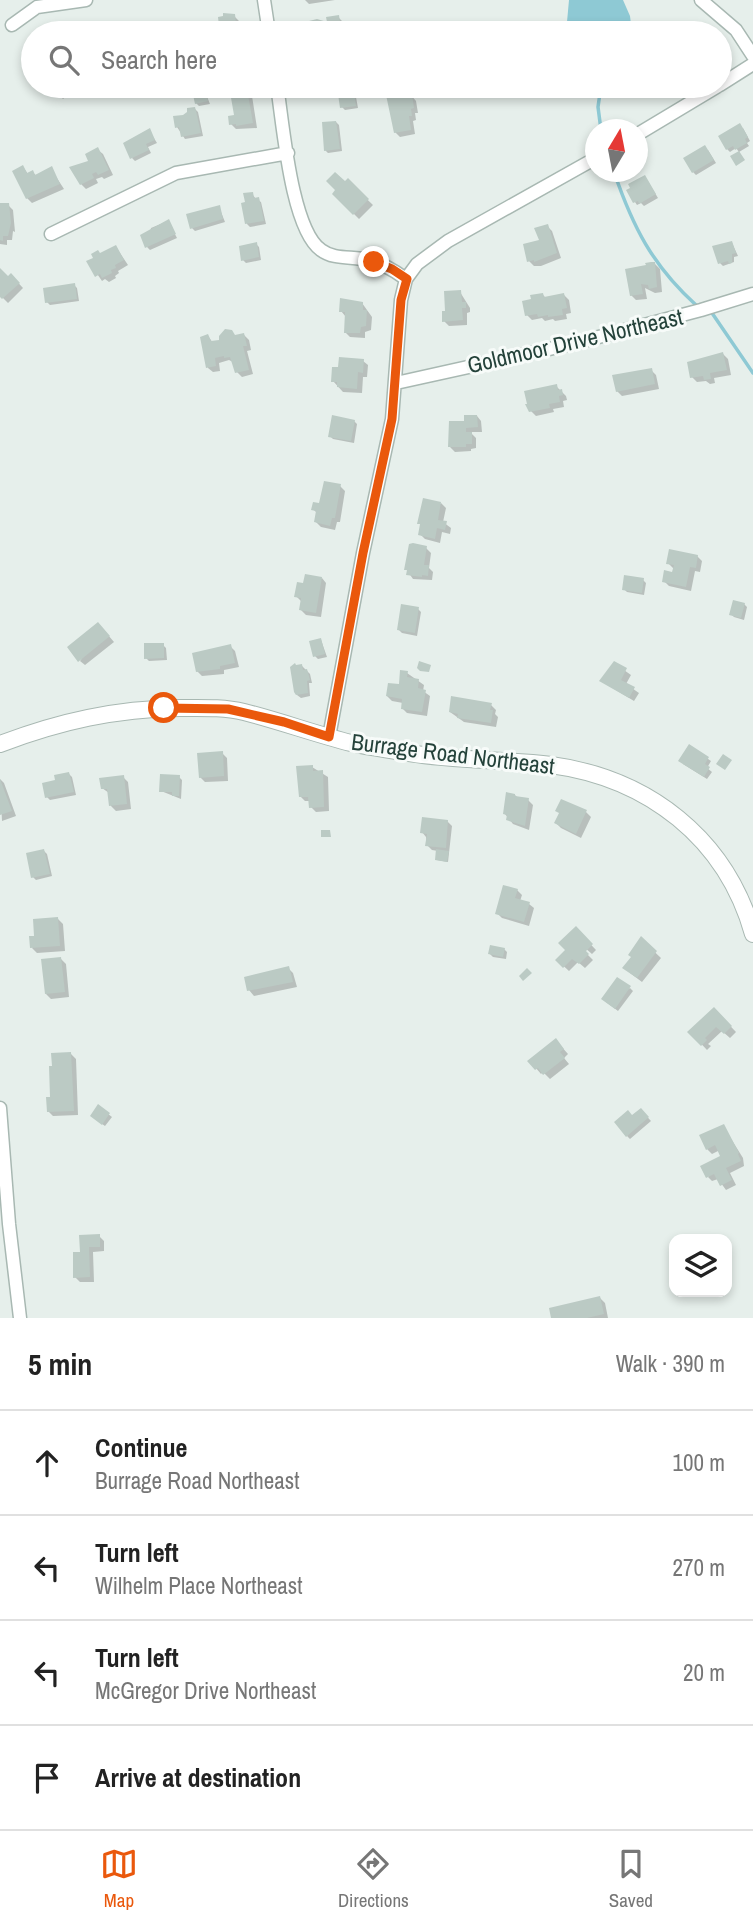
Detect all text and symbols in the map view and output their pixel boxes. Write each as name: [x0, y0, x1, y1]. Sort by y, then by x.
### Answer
search box: [21, 21, 732, 98]
icon: search: [45, 41, 83, 79]
text: Search here: [101, 42, 217, 77]
north arrow: [585, 119, 648, 182]
route end: [358, 246, 389, 277]
street label: Goldmoor Drive Northeast: [464, 301, 686, 380]
route start: [148, 692, 179, 723]
street label: Burrage Road Northeast: [350, 726, 556, 781]
map controls: [669, 1234, 732, 1297]
button: layers: [669, 1234, 732, 1297]
text: 5 min: [28, 1344, 92, 1384]
text: Walk · 390 m: [616, 1348, 725, 1379]
text: Continue: [95, 1430, 187, 1465]
icon: ahead: [28, 1444, 66, 1482]
text: 100 m: [673, 1447, 725, 1478]
text: Burrage Road Northeast: [95, 1465, 299, 1496]
text: Turn left: [95, 1535, 179, 1570]
icon: left: [28, 1549, 66, 1587]
text: 270 m: [673, 1552, 725, 1583]
text: Wilhelm Place Northeast: [95, 1570, 303, 1601]
text: Turn left: [95, 1640, 179, 1675]
icon: left: [28, 1654, 66, 1692]
text: 20 m: [683, 1657, 725, 1688]
text: McGregor Drive Northeast: [95, 1675, 316, 1706]
icon: arrive: [28, 1759, 66, 1797]
text: Arrive at destination: [95, 1760, 301, 1795]
tab: Map: [100, 1845, 138, 1913]
tab: Directions: [338, 1845, 409, 1913]
tab: Saved: [609, 1845, 653, 1913]

